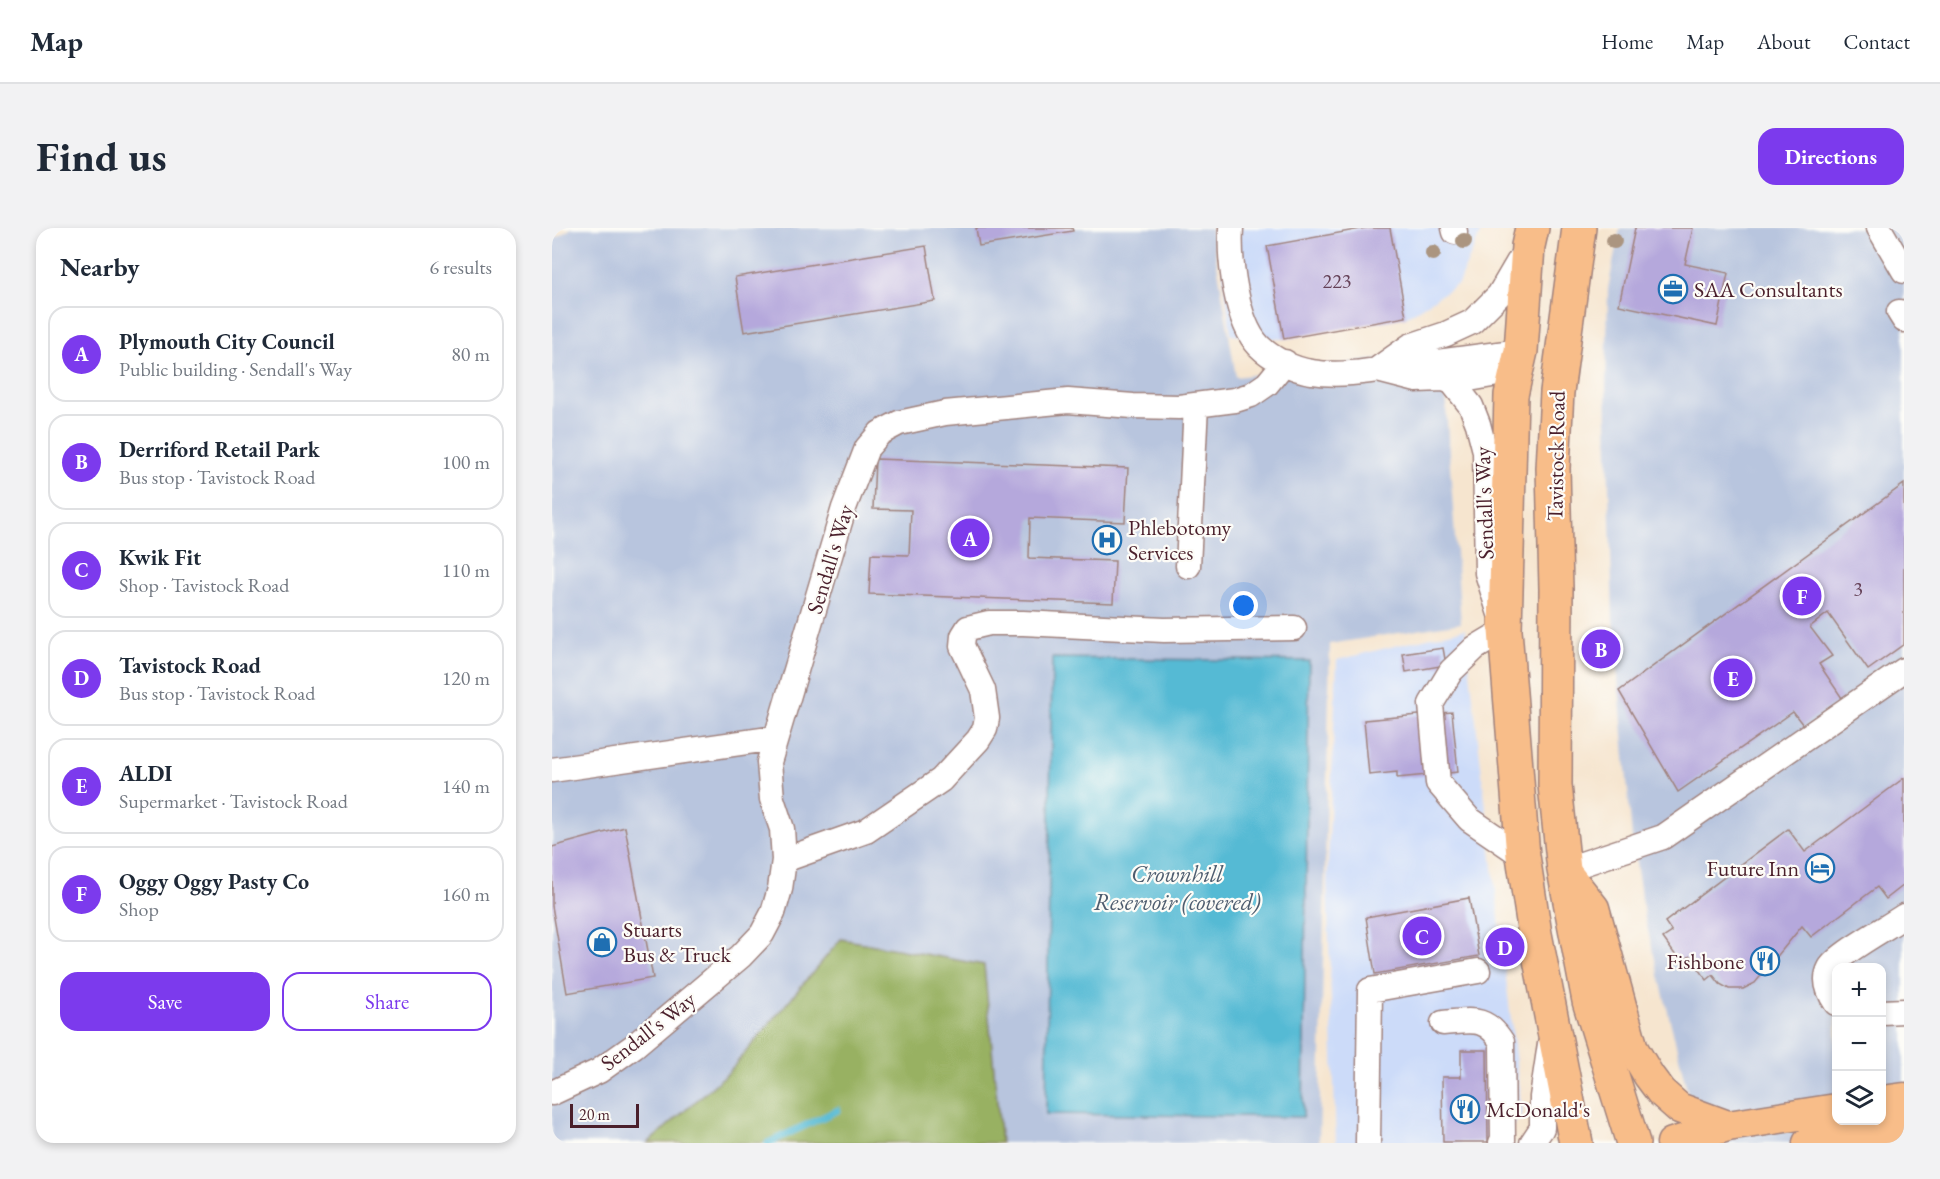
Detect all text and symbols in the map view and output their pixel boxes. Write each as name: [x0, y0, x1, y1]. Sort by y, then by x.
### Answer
text: Map: [30, 23, 83, 59]
text: Home: [1601, 28, 1653, 55]
text: Map: [1686, 28, 1724, 55]
text: About: [1757, 28, 1810, 55]
text: Contact: [1843, 28, 1910, 55]
button: Directions: [1758, 128, 1904, 185]
text: Find us: [36, 129, 167, 184]
text: Nearby: [60, 250, 140, 284]
text: 6 results: [429, 254, 492, 280]
house number: 223: [1323, 268, 1351, 294]
office icon: SAA Consultants: [1657, 273, 1689, 305]
place label: SAA Consultants: [1694, 275, 1843, 304]
text: Plymouth City Council: [119, 327, 335, 356]
text: A: [74, 341, 89, 367]
text: 80 m: [451, 341, 490, 367]
text: Public building · Sendall's Way: [119, 356, 352, 382]
street label: Tavistock Road: [1540, 390, 1572, 521]
text: Derriford Retail Park: [119, 435, 320, 464]
street label: Sendall's Way: [1468, 446, 1500, 560]
text: B: [75, 449, 88, 475]
text: 100 m: [442, 449, 490, 475]
text: Bus stop · Tavistock Road: [119, 464, 315, 490]
street label: Sendall's Way: [800, 500, 860, 617]
place label: Phlebotomy Services: [1128, 513, 1232, 567]
pin: A: [950, 516, 990, 560]
hospital icon: Phlebotomy Services: [1091, 524, 1123, 556]
text: Kwik Fit: [119, 543, 201, 572]
text: C: [74, 557, 89, 583]
text: 110 m: [442, 557, 490, 583]
text: Shop · Tavistock Road: [119, 572, 289, 598]
pin: F: [1782, 574, 1822, 619]
house number: 3: [1853, 576, 1863, 602]
your location: [1229, 591, 1258, 620]
pin: B: [1582, 626, 1620, 672]
text: Tavistock Road: [119, 651, 261, 680]
pin: E: [1714, 656, 1752, 700]
text: D: [74, 665, 89, 691]
text: 120 m: [442, 665, 490, 691]
text: Bus stop · Tavistock Road: [119, 680, 315, 706]
text: ALDI: [119, 759, 172, 788]
text: E: [76, 773, 87, 799]
text: 140 m: [442, 773, 490, 799]
text: Supermarket · Tavistock Road: [119, 788, 348, 814]
hotel icon: Future Inn: [1804, 852, 1836, 884]
place label: Future Inn: [1707, 854, 1799, 883]
water label: Crownhill Reservoir (covered): [1094, 858, 1261, 917]
text: Oggy Oggy Pasty Co: [119, 867, 309, 896]
text: F: [76, 881, 87, 907]
text: 160 m: [442, 881, 490, 907]
text: Shop: [119, 896, 159, 922]
pin: C: [1402, 914, 1442, 958]
place label: Stuarts Bus & Truck: [623, 915, 731, 969]
pin: D: [1486, 924, 1524, 970]
shop icon: Stuarts Bus & Truck: [586, 926, 618, 958]
restaurant icon: Fishbone: [1749, 945, 1781, 977]
place label: Fishbone: [1666, 947, 1744, 976]
map controls: [1832, 963, 1886, 1125]
button: +: [1832, 963, 1886, 1017]
button: Save: [60, 972, 270, 1031]
button: Share: [282, 972, 492, 1031]
street label: Sendall's Way: [595, 985, 702, 1077]
button: −: [1832, 1017, 1886, 1071]
button: layers: [1832, 1071, 1886, 1125]
restaurant icon: McDonald's: [1449, 1093, 1481, 1125]
place label: McDonald's: [1486, 1095, 1590, 1124]
scale bar: [570, 1101, 639, 1128]
text: 20 m: [579, 1104, 610, 1125]

